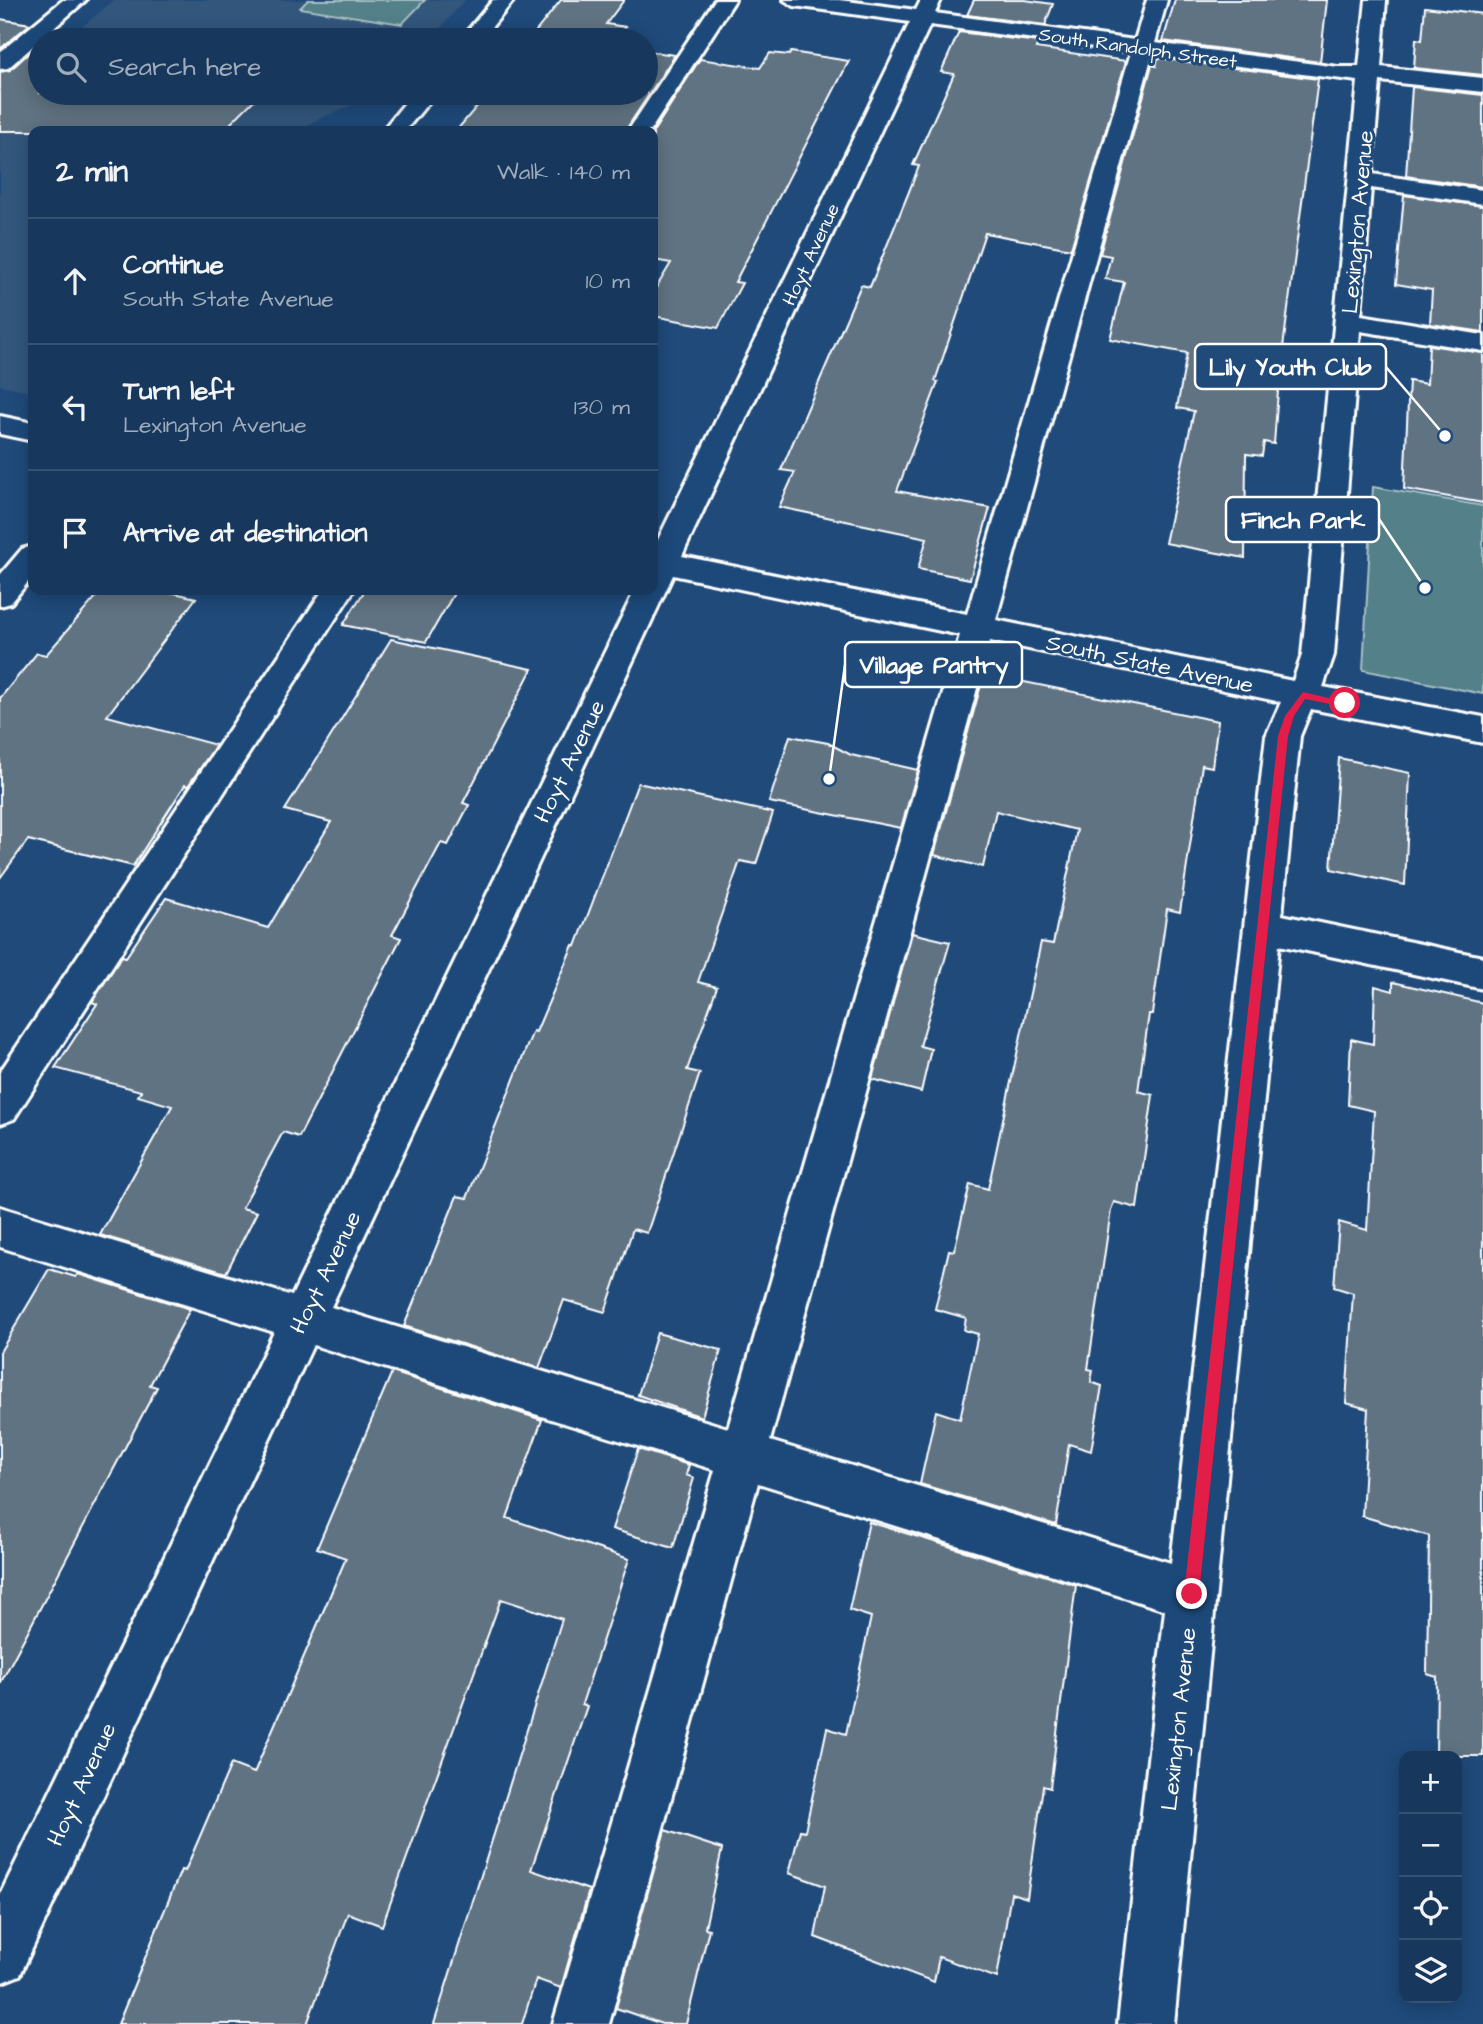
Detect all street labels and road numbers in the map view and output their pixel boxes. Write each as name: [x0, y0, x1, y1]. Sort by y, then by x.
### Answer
street label: South Randolph Street: [1037, 21, 1239, 76]
street label: Lexington Avenue: [1334, 129, 1383, 315]
street label: Hoyt Avenue: [776, 199, 848, 310]
street label: South State Avenue: [1043, 626, 1256, 702]
street label: Hoyt Avenue: [526, 695, 614, 829]
street label: Hoyt Avenue: [282, 1206, 370, 1340]
street label: Lexington Avenue: [1153, 1626, 1206, 1812]
street label: Hoyt Avenue: [39, 1718, 125, 1852]

